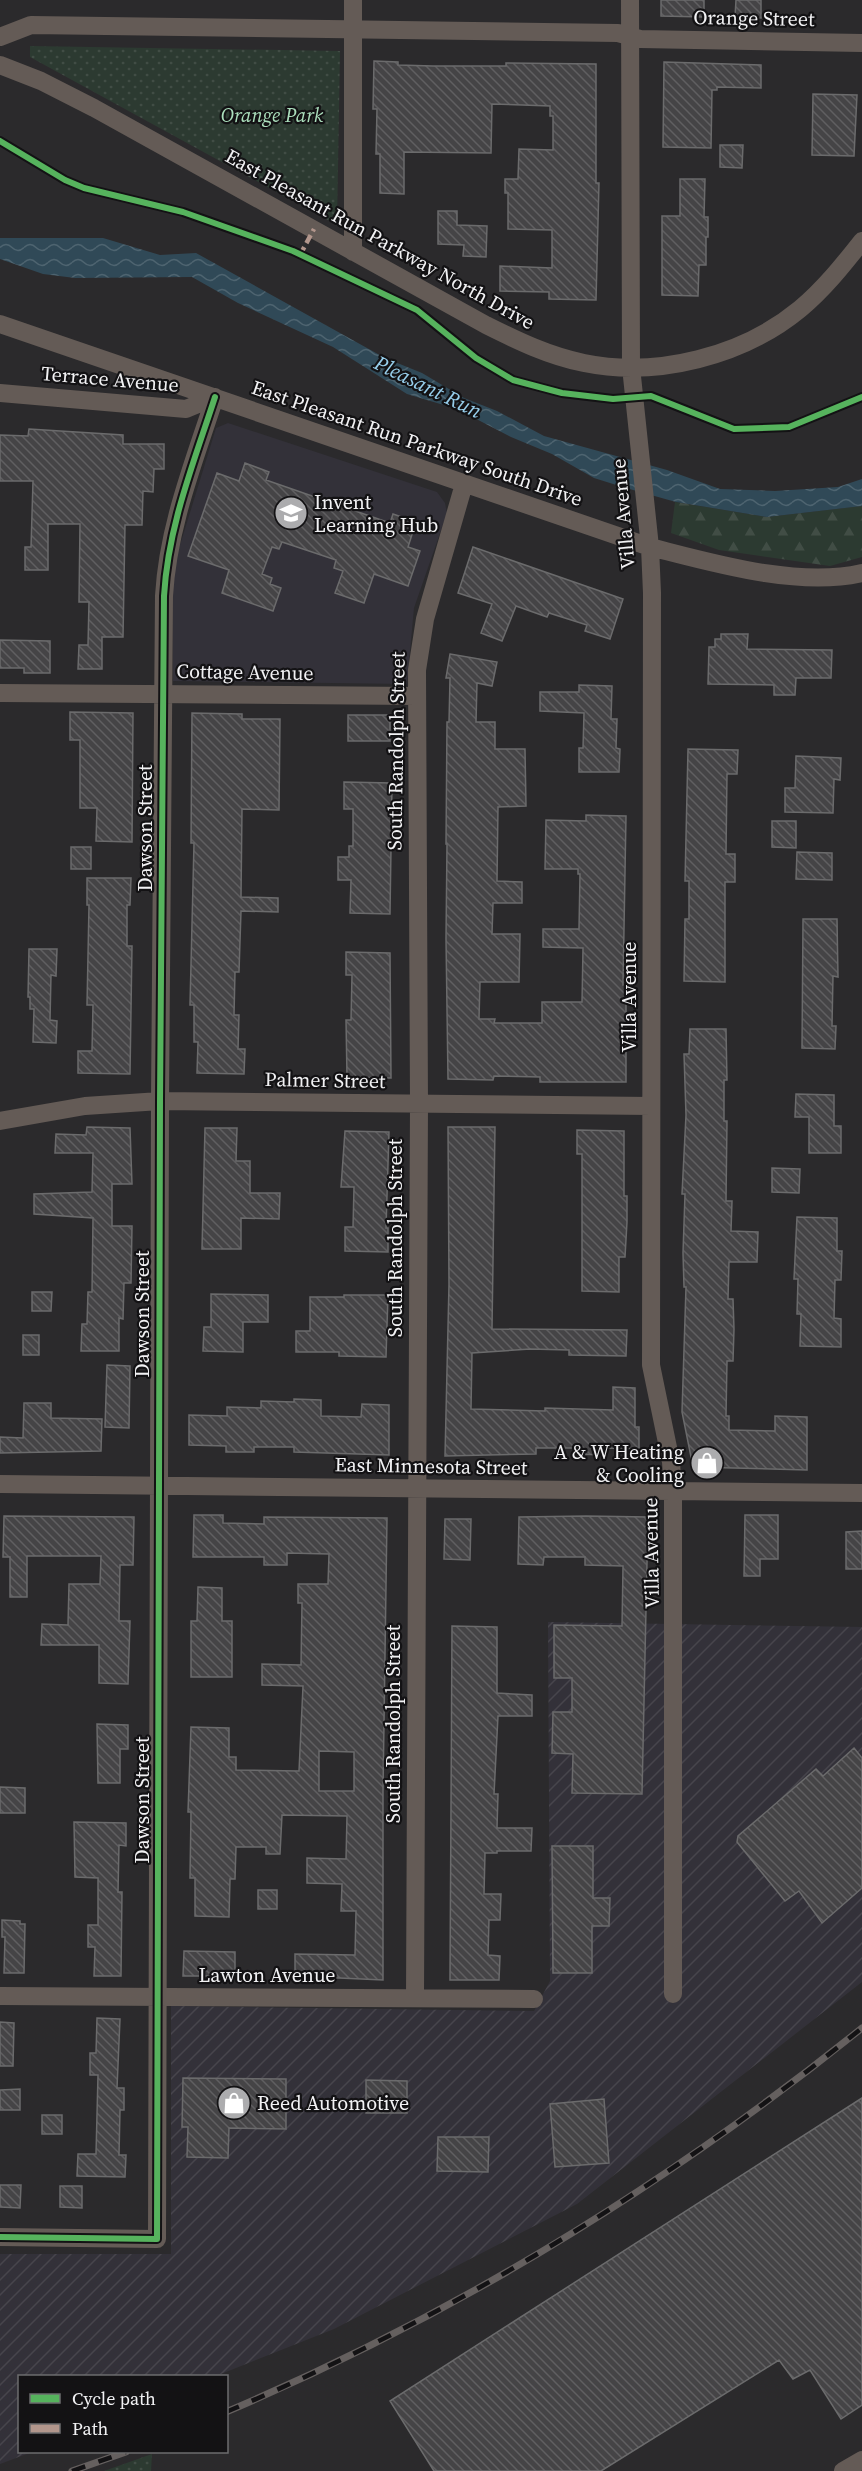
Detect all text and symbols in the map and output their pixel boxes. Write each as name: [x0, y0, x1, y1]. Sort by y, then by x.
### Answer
street label: Orange Street: [693, 3, 815, 33]
park label: Orange Park: [221, 101, 324, 129]
street label: East Pleasant Run Parkway North Drive: [220, 142, 540, 336]
water label: Pleasant Run: [369, 348, 487, 425]
street label: Terrace Avenue: [40, 359, 180, 399]
street label: East Pleasant Run Parkway South Drive: [248, 373, 586, 513]
street label: Villa Avenue: [604, 457, 642, 571]
place label: Invent Learning Hub: [314, 488, 438, 539]
school or university icon: Invent Learning Hub: [273, 495, 309, 531]
street label: South Randolph Street: [380, 651, 412, 851]
street label: Cottage Avenue: [176, 657, 314, 687]
street label: Dawson Street: [131, 764, 159, 892]
street label: Villa Avenue: [615, 941, 643, 1053]
street label: Palmer Street: [264, 1065, 386, 1095]
street label: South Randolph Street: [381, 1138, 409, 1337]
street label: Dawson Street: [128, 1250, 156, 1378]
place label: A & W Heating & Cooling: [554, 1438, 684, 1489]
shop icon: A & W Heating & Cooling: [689, 1445, 725, 1481]
street label: East Minnesota Street: [334, 1450, 528, 1482]
street label: Villa Avenue: [636, 1497, 666, 1609]
street label: South Randolph Street: [379, 1624, 407, 1823]
street label: Dawson Street: [128, 1736, 156, 1864]
street label: Lawton Avenue: [198, 1961, 336, 1989]
shop icon: Reed Automotive: [216, 2085, 252, 2121]
place label: Reed Automotive: [257, 2089, 409, 2117]
legend: [18, 2375, 228, 2453]
text: Cycle path: [72, 2386, 156, 2411]
text: Path: [72, 2416, 109, 2441]

